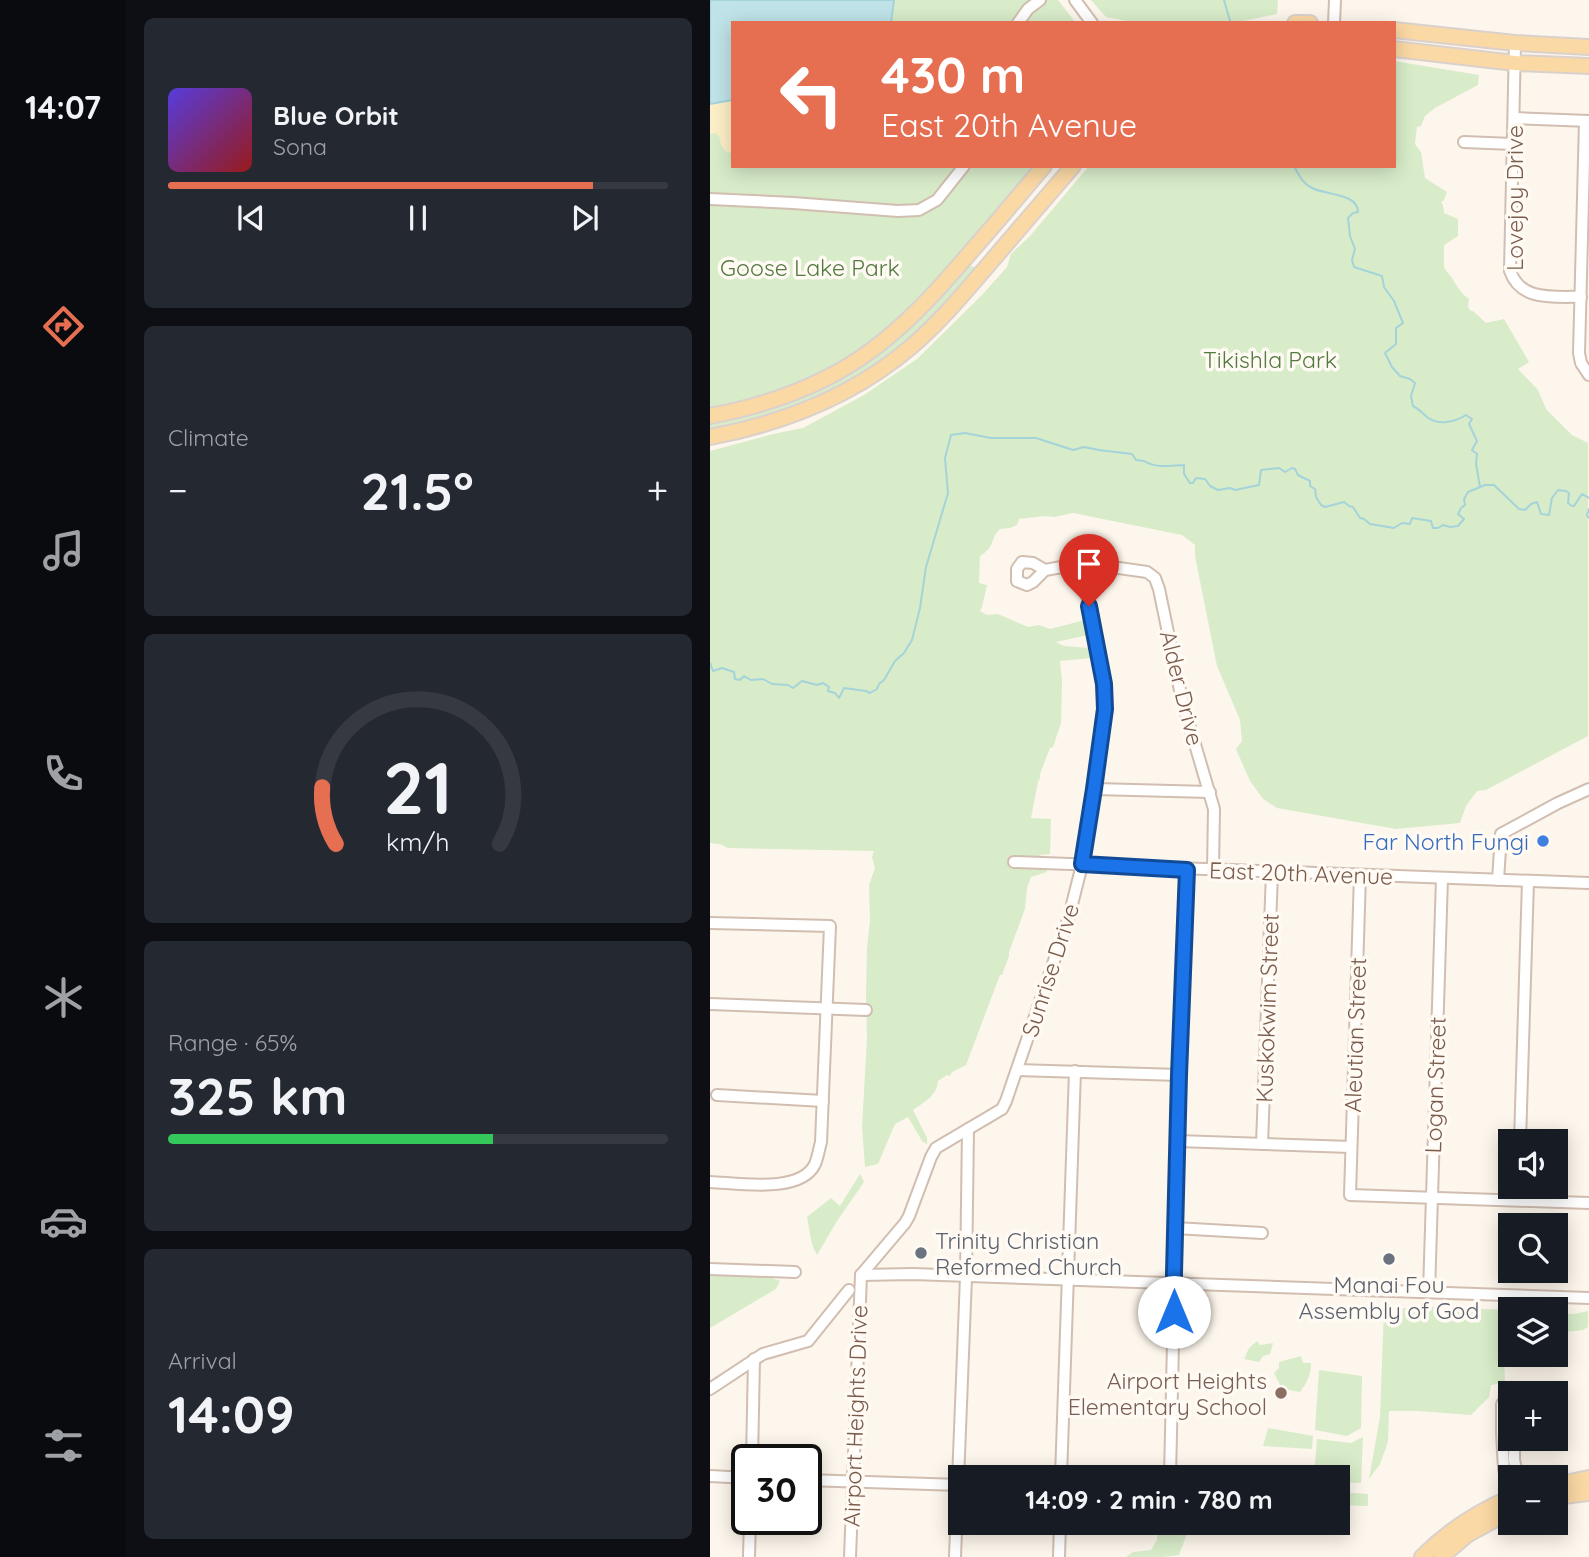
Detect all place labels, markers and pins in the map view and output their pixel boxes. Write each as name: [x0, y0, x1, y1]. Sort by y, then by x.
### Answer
pin: [1059, 534, 1119, 606]
place label: Far North Fungi: [1362, 827, 1529, 856]
marker: Far North Fungi: [1535, 833, 1551, 849]
place label: Trinity Christian Reformed Church: [935, 1226, 1122, 1281]
marker: Trinity Christian Reformed Church: [913, 1245, 929, 1261]
marker: Manai Fou Assembly of God: [1381, 1251, 1397, 1267]
place label: Manai Fou Assembly of God: [1299, 1270, 1479, 1325]
place label: Airport Heights Elementary School: [1068, 1366, 1267, 1421]
marker: Airport Heights Elementary School: [1273, 1385, 1289, 1401]

